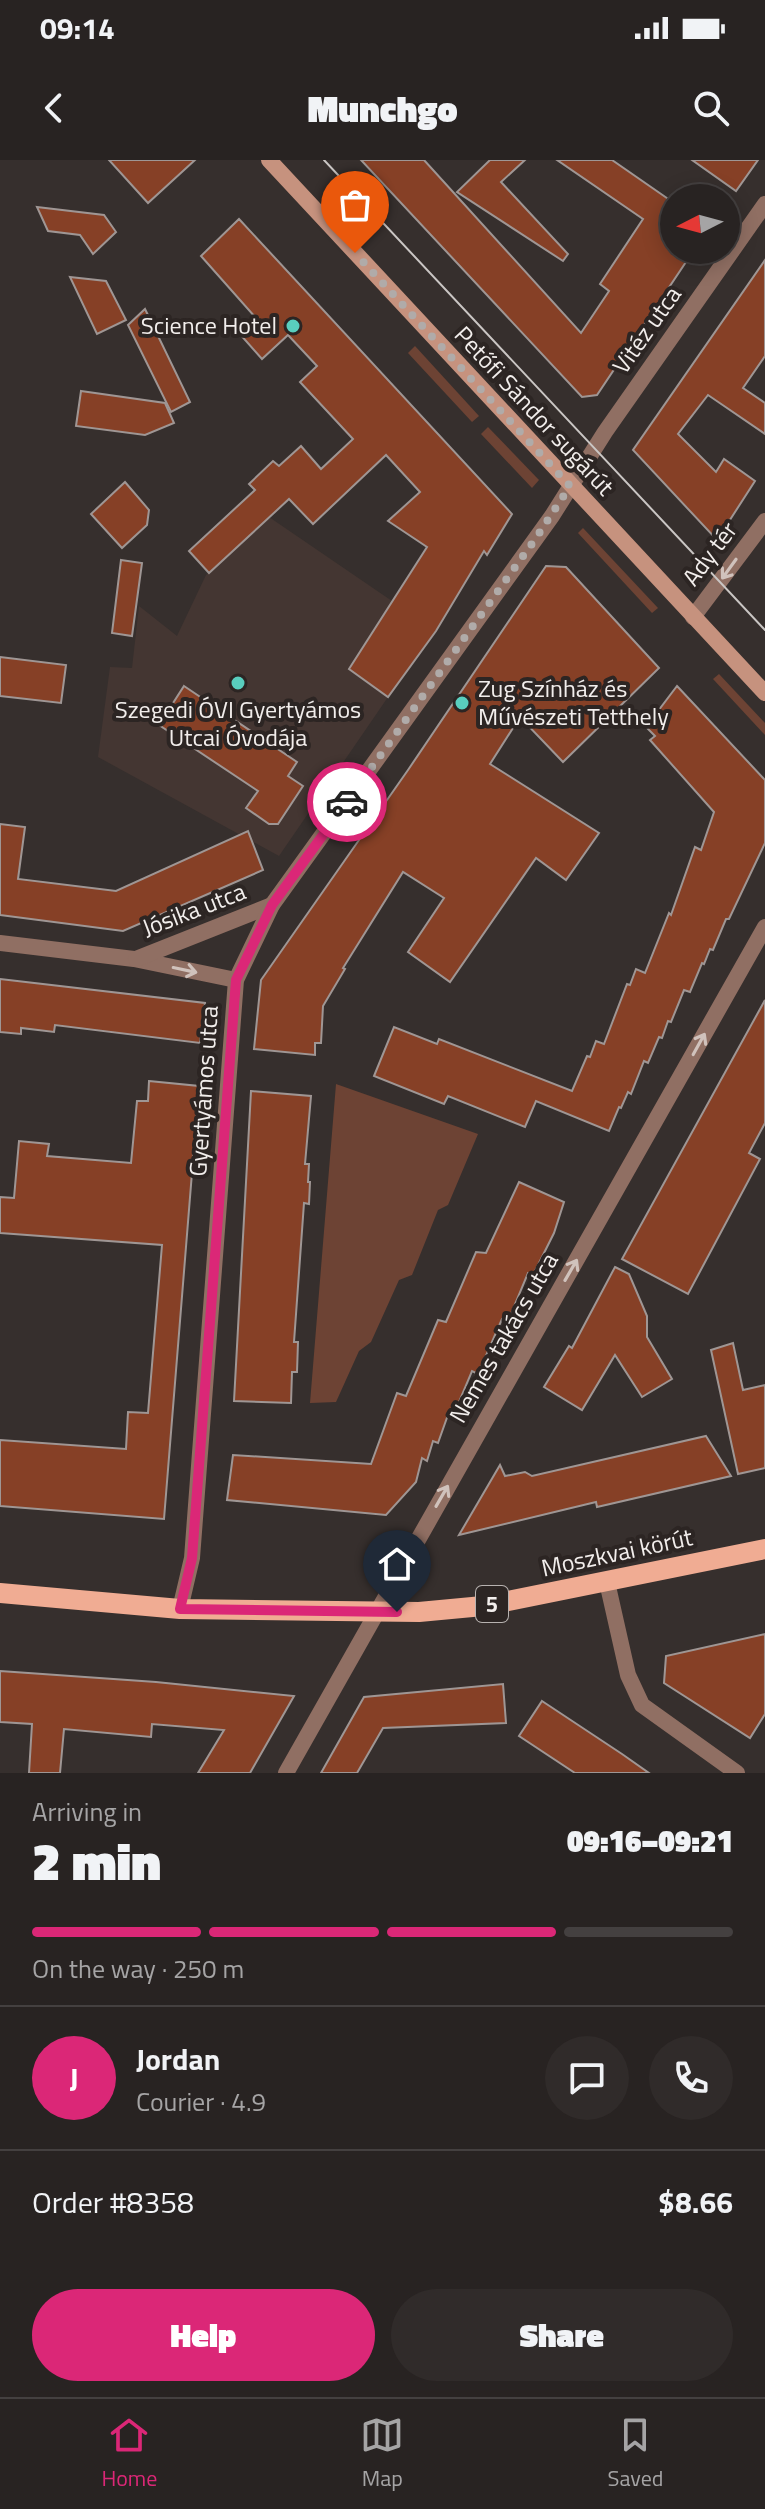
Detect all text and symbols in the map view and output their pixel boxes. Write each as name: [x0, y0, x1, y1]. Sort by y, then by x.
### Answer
text: 09:14: [40, 5, 115, 51]
text: Munchgo: [307, 81, 458, 136]
icon: back: [32, 86, 76, 130]
icon: search: [689, 86, 733, 130]
pin: [321, 171, 389, 253]
icon: bag: [333, 183, 377, 227]
north arrow: [660, 184, 740, 264]
map controls: [660, 184, 740, 264]
street label: Vitéz utca: [603, 278, 689, 381]
place label: Science Hotel: [141, 307, 277, 343]
marker: Science Hotel: [284, 317, 302, 335]
street label: Petőfi Sándor sugárút: [446, 317, 623, 504]
street label: Ady tér: [673, 514, 745, 593]
one-way arrow: [721, 558, 738, 579]
place label: Zug Színház és Művészeti Tetthely: [478, 670, 669, 734]
marker: Szegedi ÓVI Gyertyámos Utcai Óvodája: [229, 674, 247, 692]
place label: Szegedi ÓVI Gyertyámos Utcai Óvodája: [115, 691, 361, 755]
marker: Zug Színház és Művészeti Tetthely: [453, 694, 471, 712]
courier: [307, 762, 387, 842]
icon: car: [325, 780, 369, 824]
street label: Jósika utca: [137, 873, 251, 945]
one-way arrow: [172, 963, 198, 978]
street label: Gyertyámos utca: [179, 1004, 227, 1178]
one-way arrow: [691, 1033, 707, 1056]
street label: Nemes takács utca: [440, 1246, 567, 1429]
one-way arrow: [563, 1259, 579, 1282]
one-way arrow: [434, 1485, 450, 1508]
street label: Moszkvai körút: [538, 1518, 696, 1586]
pin: [363, 1530, 431, 1612]
icon: home: [375, 1542, 419, 1586]
road number: 5: [476, 1586, 508, 1622]
text: Arriving in: [32, 1792, 142, 1831]
text: 09:16–09:21: [567, 1818, 733, 1864]
text: 2 min: [32, 1821, 161, 1900]
text: On the way · 250 m: [32, 1949, 244, 1988]
text: Jordan: [136, 2036, 220, 2082]
button: chat: [545, 2036, 629, 2120]
button: phone: [649, 2036, 733, 2120]
text: J: [69, 2055, 79, 2101]
text: Courier · 4.9: [136, 2082, 266, 2121]
text: Order #8358: [32, 2179, 194, 2225]
text: $8.66: [658, 2179, 733, 2225]
button: Help: [32, 2289, 375, 2381]
button: Share: [391, 2289, 733, 2381]
tab: Home: [102, 2413, 157, 2495]
tab: Map: [360, 2413, 404, 2495]
tab: Saved: [607, 2413, 663, 2495]

